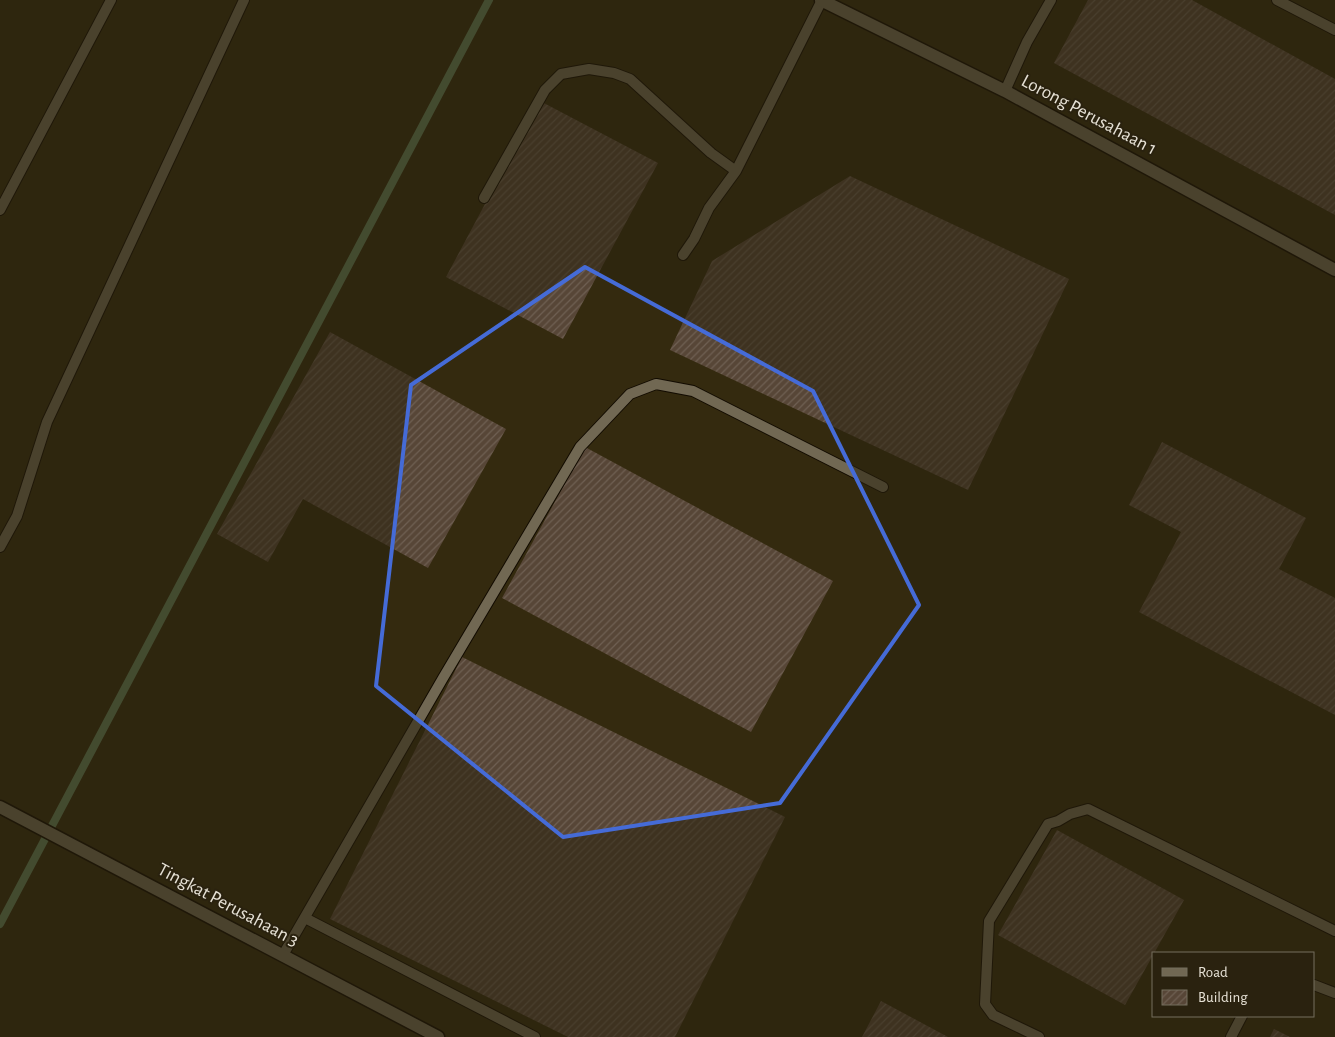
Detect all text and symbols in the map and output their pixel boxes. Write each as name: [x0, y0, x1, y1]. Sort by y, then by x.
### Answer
street label: Lorong Perusahaan 1: [1018, 71, 1160, 159]
street label: Tingkat Perusahaan 3: [154, 860, 302, 950]
legend: [1152, 952, 1315, 1017]
text: Road: [1198, 965, 1228, 980]
text: Building: [1198, 990, 1248, 1005]

